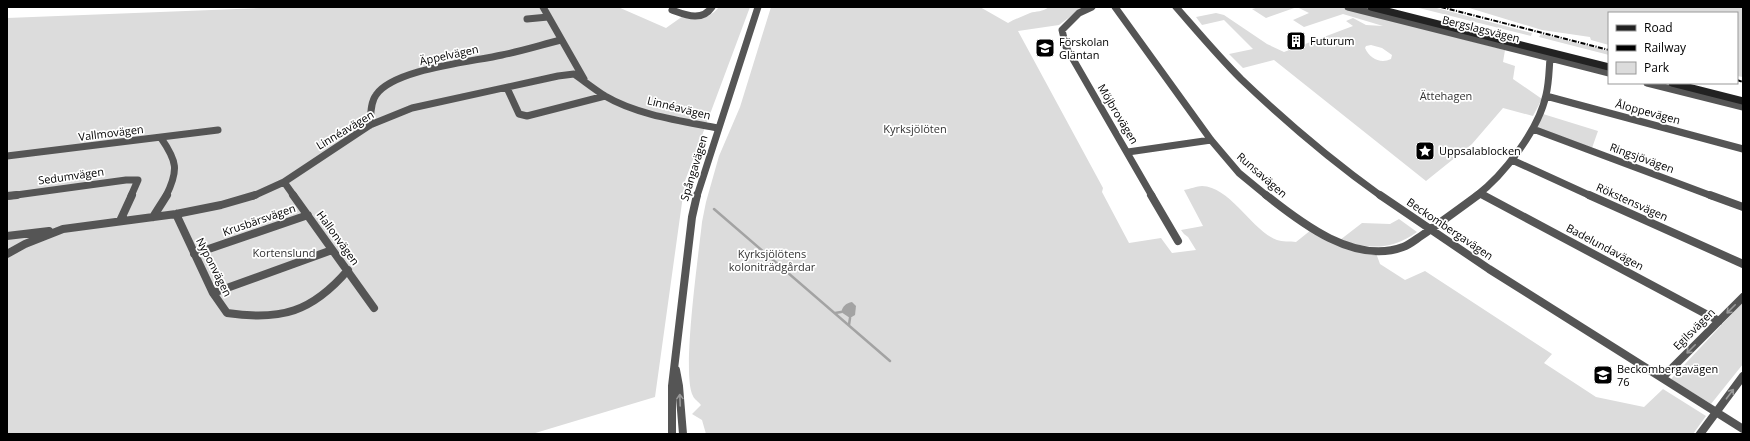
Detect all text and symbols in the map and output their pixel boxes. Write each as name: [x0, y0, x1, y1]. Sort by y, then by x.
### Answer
street label: Bergslagsvägen: [1441, 12, 1522, 45]
legend: [1608, 12, 1738, 84]
text: Road: [1644, 19, 1673, 36]
building icon: Futurum: [1285, 30, 1307, 52]
place label: Futurum: [1310, 33, 1355, 48]
place label: Förskolan Gläntan: [1059, 34, 1109, 62]
school or university icon: Förskolan Gläntan: [1034, 37, 1056, 59]
text: Railway: [1644, 39, 1687, 56]
street label: Äppelvägen: [418, 41, 480, 68]
text: Park: [1644, 59, 1670, 76]
street label: Möjbrovägen: [1095, 81, 1142, 147]
park label: Ättehagen: [1420, 88, 1472, 103]
street label: Linnéavägen: [646, 92, 712, 123]
street label: Åloppevägen: [1614, 96, 1682, 127]
street label: Linnéavägen: [313, 106, 376, 153]
street label: Vallmovägen: [78, 121, 144, 144]
park label: Kyrksjölöten: [883, 121, 947, 136]
street label: Spångavägen: [676, 133, 711, 203]
street label: Ringsjövägen: [1608, 139, 1676, 176]
place icon: Uppsalablocken: [1414, 140, 1436, 162]
place label: Uppsalablocken: [1439, 143, 1521, 158]
street label: Runsavägen: [1234, 149, 1291, 201]
street label: Sedumvägen: [37, 163, 105, 188]
street label: Rökstensvägen: [1594, 179, 1670, 224]
street label: Beckombergavägen: [1404, 194, 1496, 263]
street label: Krusbärsvägen: [220, 200, 297, 239]
street label: Hallonvägen: [314, 208, 363, 268]
street label: Badelundavägen: [1564, 220, 1647, 273]
street label: Nyponvägen: [193, 235, 236, 299]
park label: Kortenslund: [253, 245, 315, 260]
park label: Kyrksjölötens koloniträdgårdar: [729, 246, 816, 274]
street label: Egilsvägen: [1669, 304, 1718, 353]
one-way arrow: [1726, 304, 1736, 314]
one-way arrow: [1686, 344, 1696, 354]
place label: Beckombergavägen 76: [1617, 361, 1718, 389]
school or university icon: Beckombergavägen 76: [1592, 364, 1614, 386]
one-way arrow: [1726, 389, 1734, 400]
one-way arrow: [676, 394, 684, 407]

